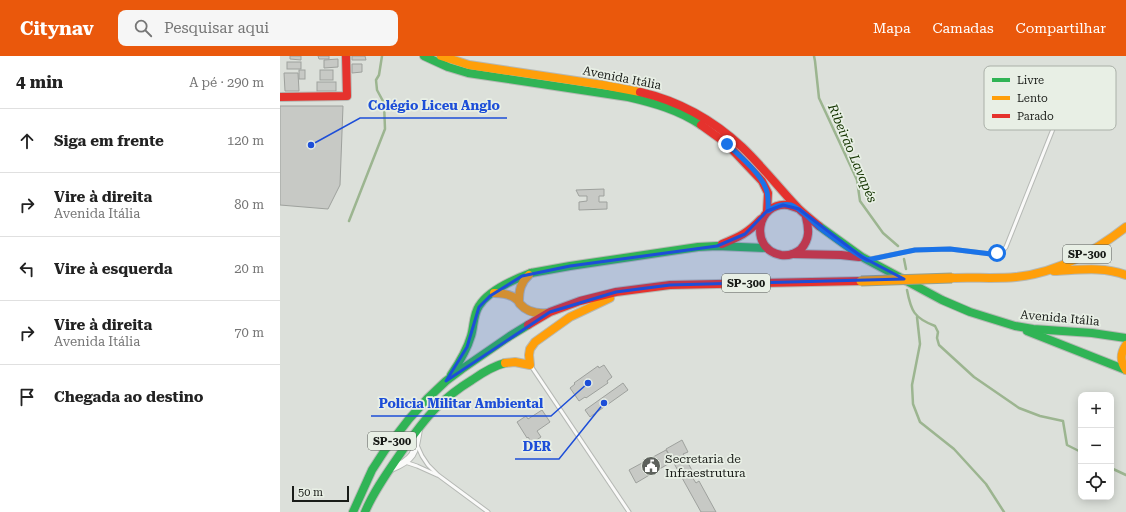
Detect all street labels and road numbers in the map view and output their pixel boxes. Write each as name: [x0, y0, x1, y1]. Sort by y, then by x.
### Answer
street label: Avenida Itália: [582, 64, 663, 93]
road number: SP-300: [1063, 245, 1111, 263]
road number: SP-300: [722, 274, 770, 292]
street label: Avenida Itália: [1020, 308, 1101, 328]
road number: SP-300: [368, 432, 416, 450]

